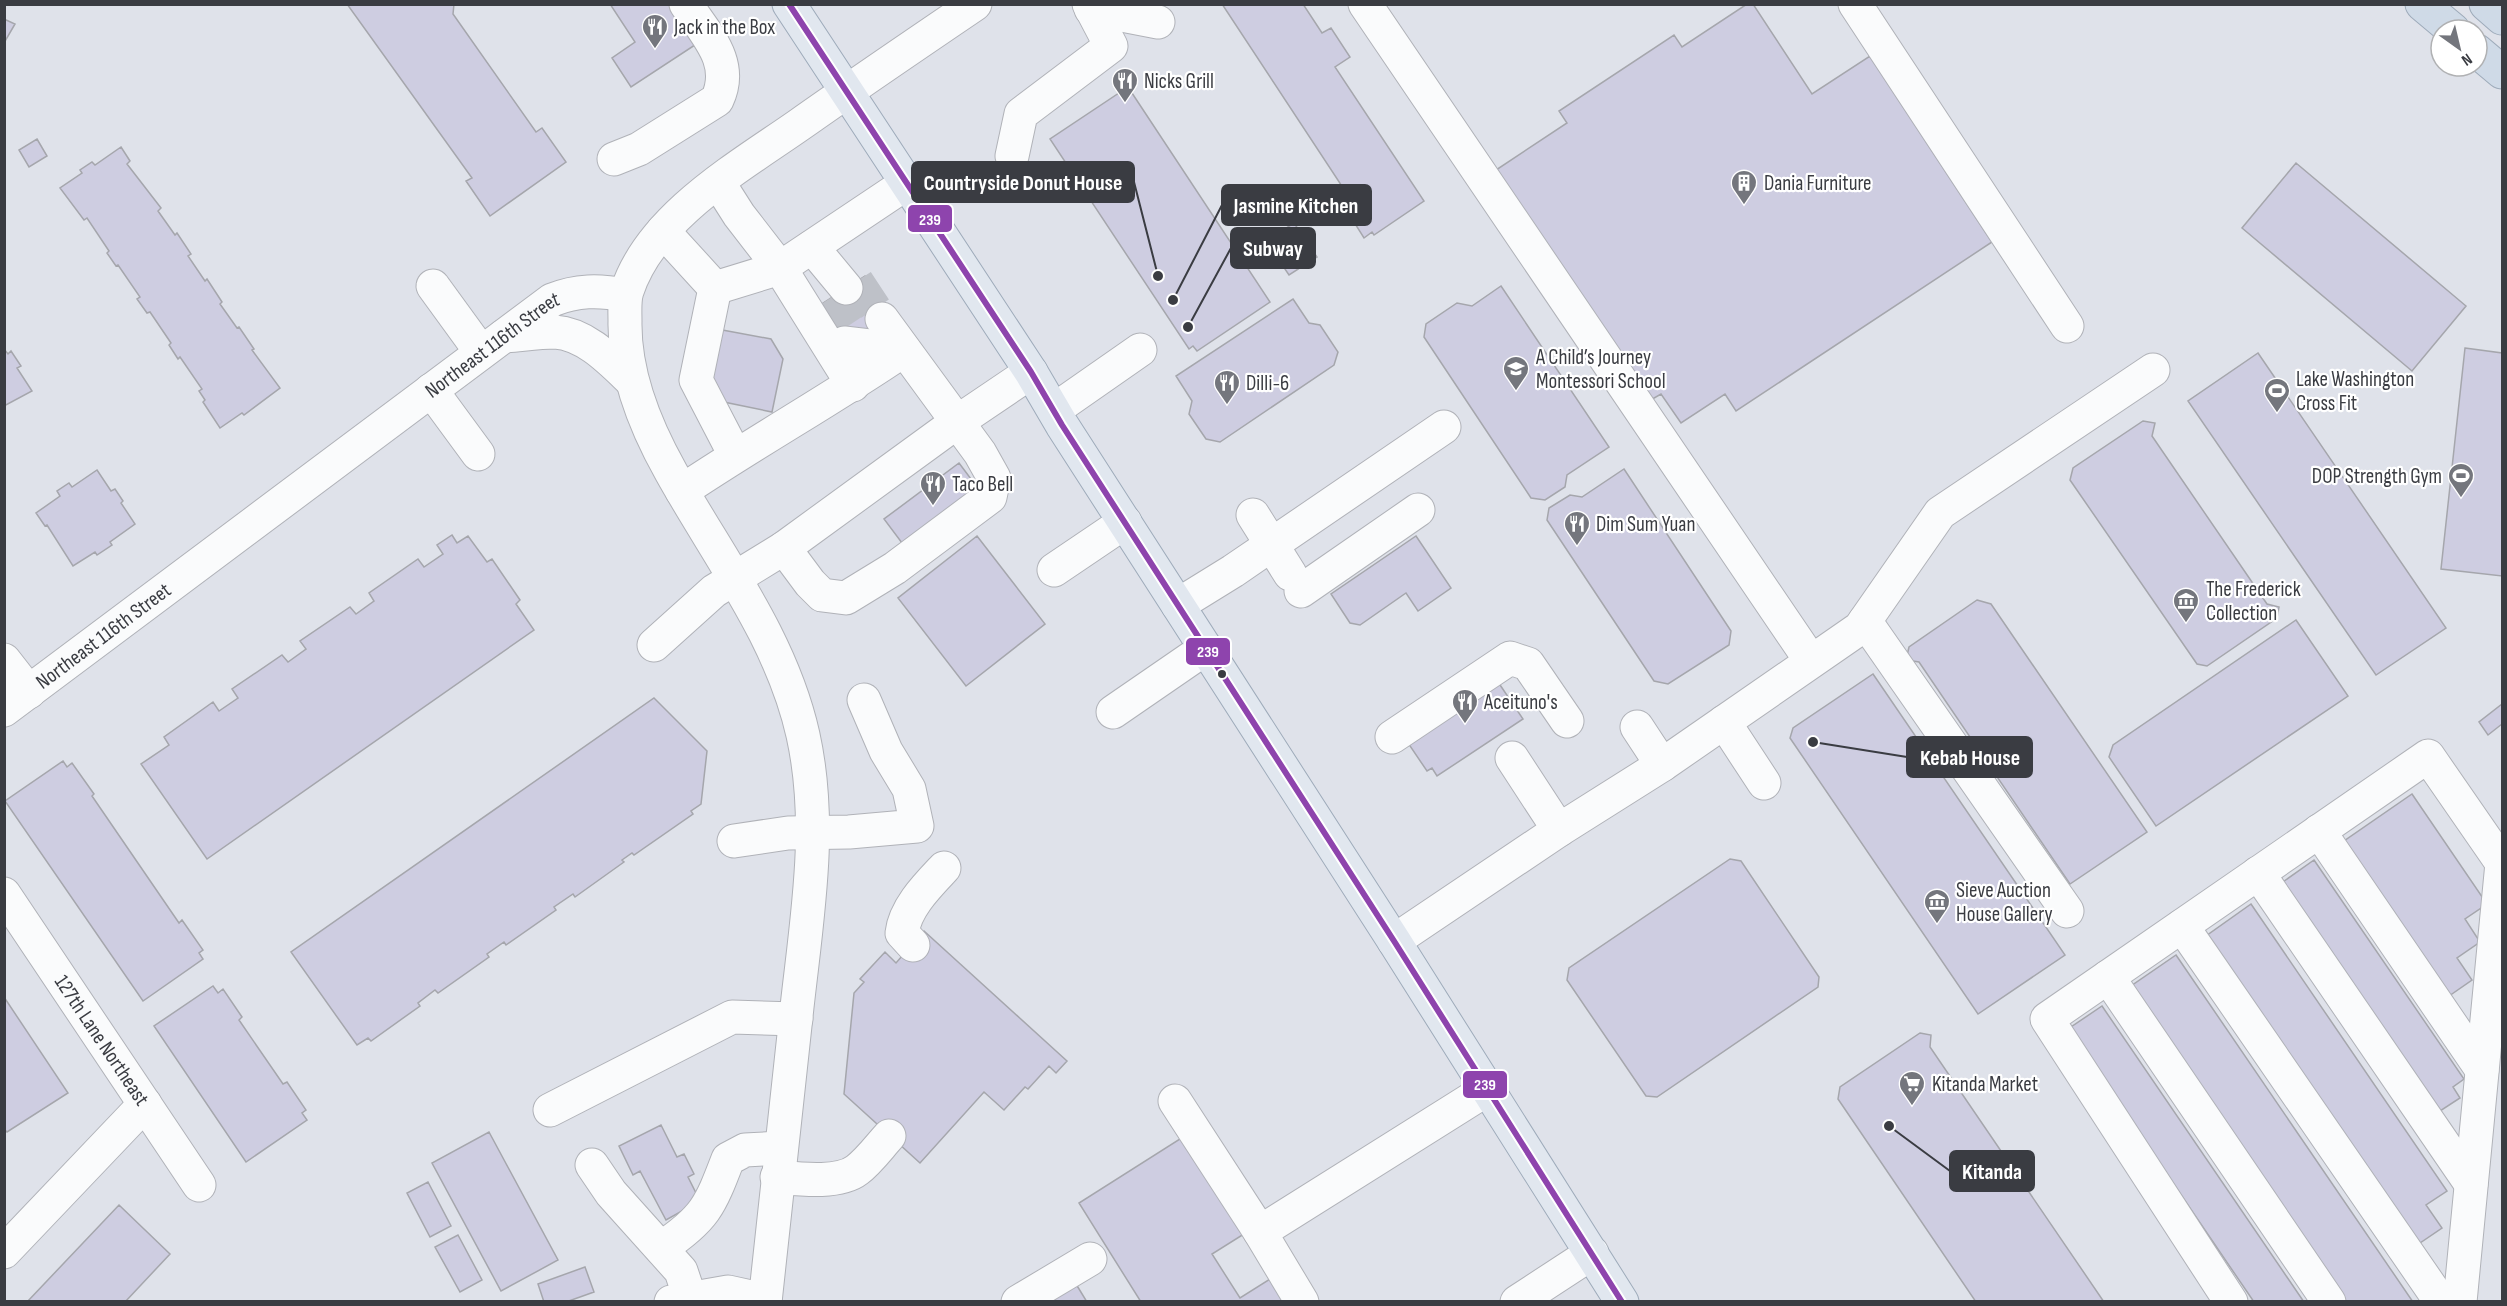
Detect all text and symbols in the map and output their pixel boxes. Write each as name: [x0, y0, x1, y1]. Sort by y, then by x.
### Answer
restaurant icon: Jack in the Box: [640, 12, 670, 50]
place label: Jack in the Box: [673, 15, 775, 40]
north arrow: [2429, 18, 2489, 78]
text: N: [2458, 49, 2475, 69]
restaurant icon: Nicks Grill: [1110, 66, 1140, 104]
place label: Nicks Grill: [1144, 69, 1214, 94]
callout: Countryside Donut House: [912, 162, 1134, 202]
building icon: Dania Furniture: [1729, 168, 1759, 206]
text: Countryside Donut House: [924, 170, 1122, 197]
place label: Dania Furniture: [1764, 171, 1872, 196]
callout: Jasmine Kitchen: [1222, 185, 1371, 225]
text: Jasmine Kitchen: [1233, 193, 1358, 220]
line badge: 239: [907, 204, 953, 233]
text: 239: [919, 211, 941, 230]
callout: Subway: [1231, 228, 1315, 268]
text: Subway: [1243, 236, 1303, 263]
street label: Northeast 116th Street: [420, 286, 563, 404]
place label: A Child’s Journey Montessori School: [1535, 345, 1666, 394]
school or university icon: A Child’s Journey Montessori School: [1501, 354, 1531, 392]
place label: Lake Washington Cross Fit: [2296, 367, 2414, 416]
restaurant icon: Dilli-6: [1212, 368, 1242, 406]
place label: Dilli-6: [1246, 371, 1289, 396]
sports icon: Lake Washington Cross Fit: [2262, 376, 2292, 414]
sports icon: DOP Strength Gym: [2446, 461, 2476, 499]
place label: DOP Strength Gym: [2312, 464, 2442, 489]
restaurant icon: Taco Bell: [918, 469, 948, 507]
place label: Taco Bell: [952, 472, 1013, 497]
restaurant icon: Dim Sum Yuan: [1562, 509, 1592, 547]
place label: Dim Sum Yuan: [1596, 512, 1695, 537]
place label: The Frederick Collection: [2206, 577, 2301, 626]
street label: Northeast 116th Street: [31, 578, 176, 695]
museum icon: The Frederick Collection: [2171, 586, 2201, 624]
line badge: 239: [1185, 637, 1231, 666]
text: 239: [1197, 643, 1219, 662]
unlabelled marker: [1216, 668, 1228, 680]
restaurant icon: Aceituno's: [1450, 687, 1480, 725]
place label: Aceituno's: [1483, 690, 1558, 715]
callout: Kebab House: [1907, 737, 2032, 777]
text: Kebab House: [1920, 745, 2020, 772]
place label: Sieve Auction House Gallery: [1956, 878, 2053, 927]
museum icon: Sieve Auction House Gallery: [1922, 887, 1952, 925]
street label: 127th Lane Northeast: [49, 970, 154, 1111]
supermarket icon: Kitanda Market: [1897, 1069, 1927, 1107]
line badge: 239: [1462, 1070, 1508, 1099]
place label: Kitanda Market: [1932, 1072, 2038, 1097]
text: 239: [1474, 1076, 1496, 1095]
callout: Kitanda: [1950, 1151, 2034, 1191]
text: Kitanda: [1962, 1159, 2022, 1186]

